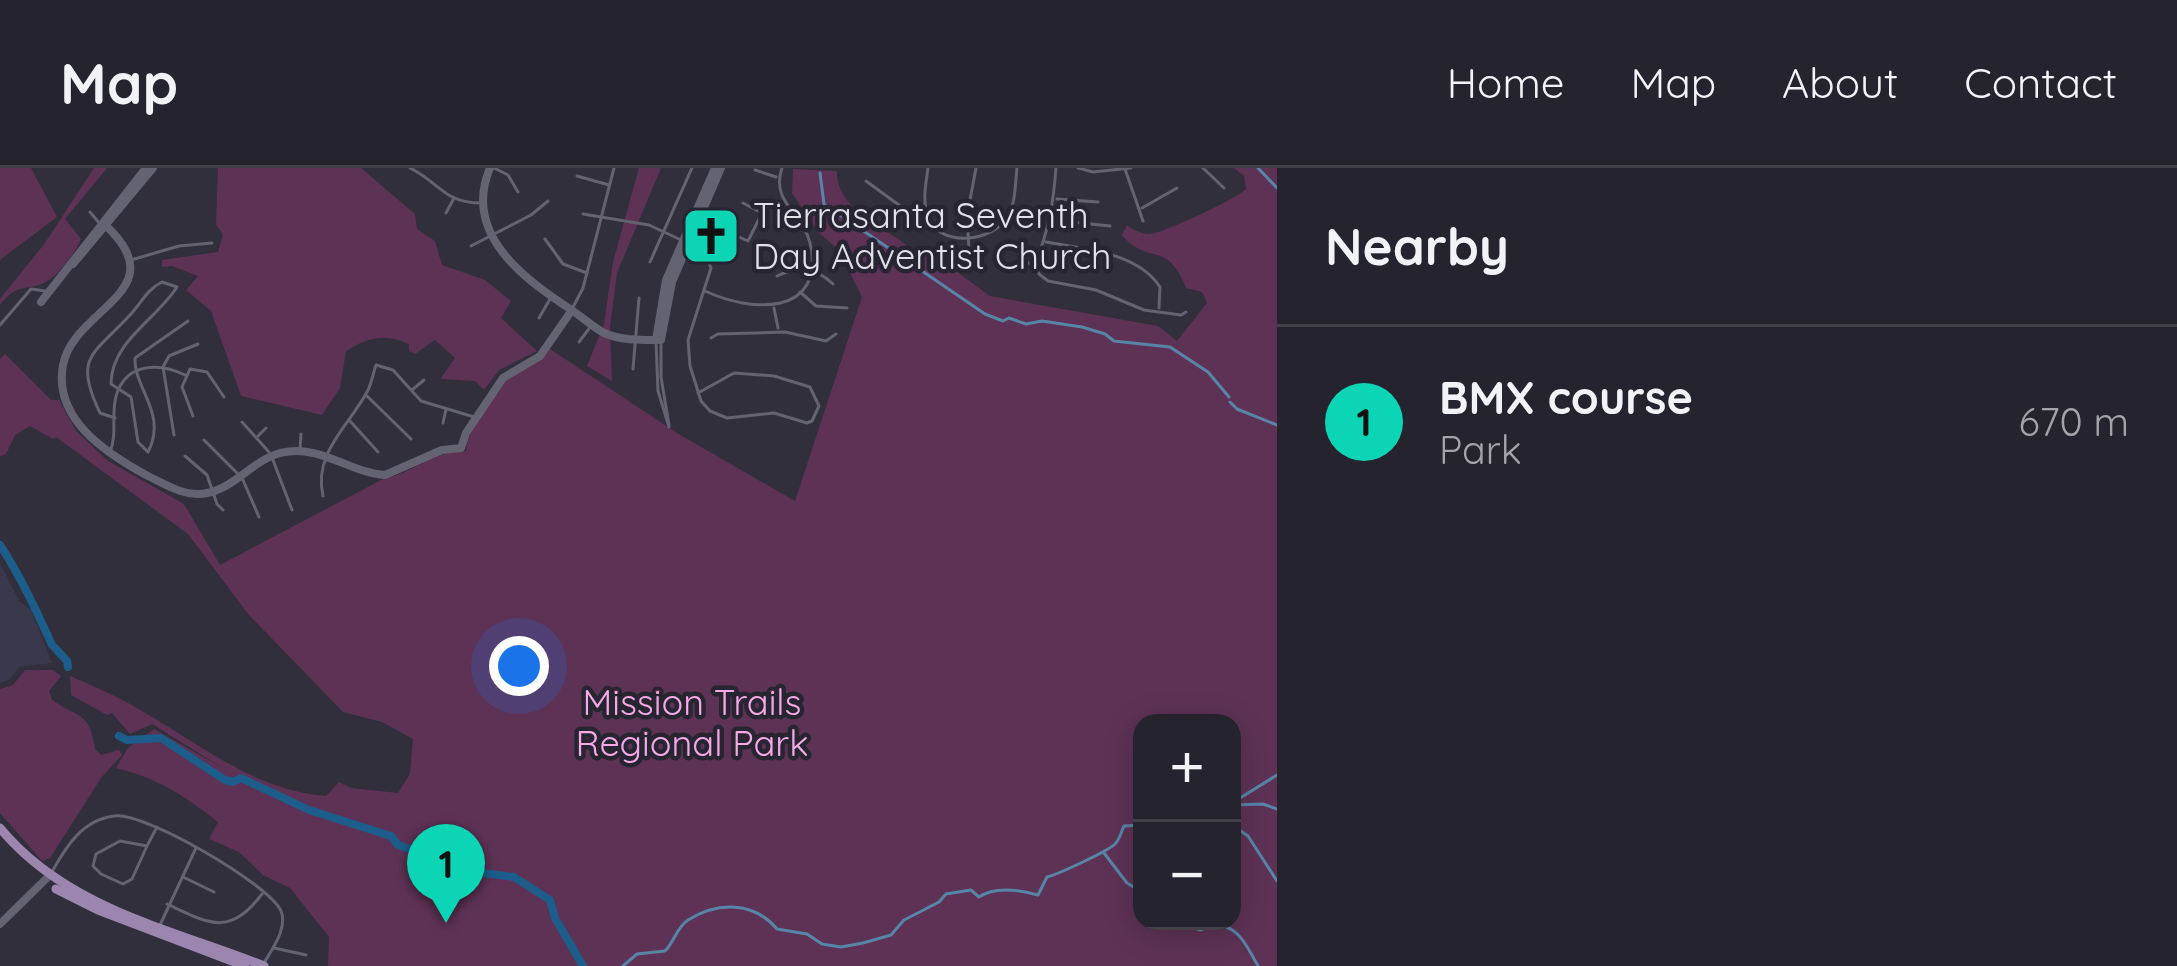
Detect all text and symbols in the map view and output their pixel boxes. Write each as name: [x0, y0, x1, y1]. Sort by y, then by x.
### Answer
text: Map: [60, 47, 178, 118]
text: Home: [1447, 56, 1564, 109]
text: Map: [1630, 56, 1716, 109]
text: About: [1782, 56, 1898, 109]
text: Contact: [1964, 56, 2117, 109]
place label: Tierrasanta Seventh Day Adventist Church: [753, 192, 1112, 278]
church icon: Tierrasanta Seventh Day Adventist Church: [680, 205, 742, 267]
text: Nearby: [1325, 214, 1509, 278]
text: BMX course: [1439, 369, 1693, 425]
text: 1: [1356, 397, 1372, 446]
text: 670 m: [2019, 397, 2129, 446]
text: Park: [1439, 425, 1522, 474]
your location: [489, 636, 549, 696]
park label: Mission Trails Regional Park: [576, 679, 808, 765]
map controls: [1133, 714, 1241, 930]
button: +: [1133, 714, 1241, 822]
button: −: [1133, 822, 1241, 930]
pin: 1: [407, 824, 485, 923]

